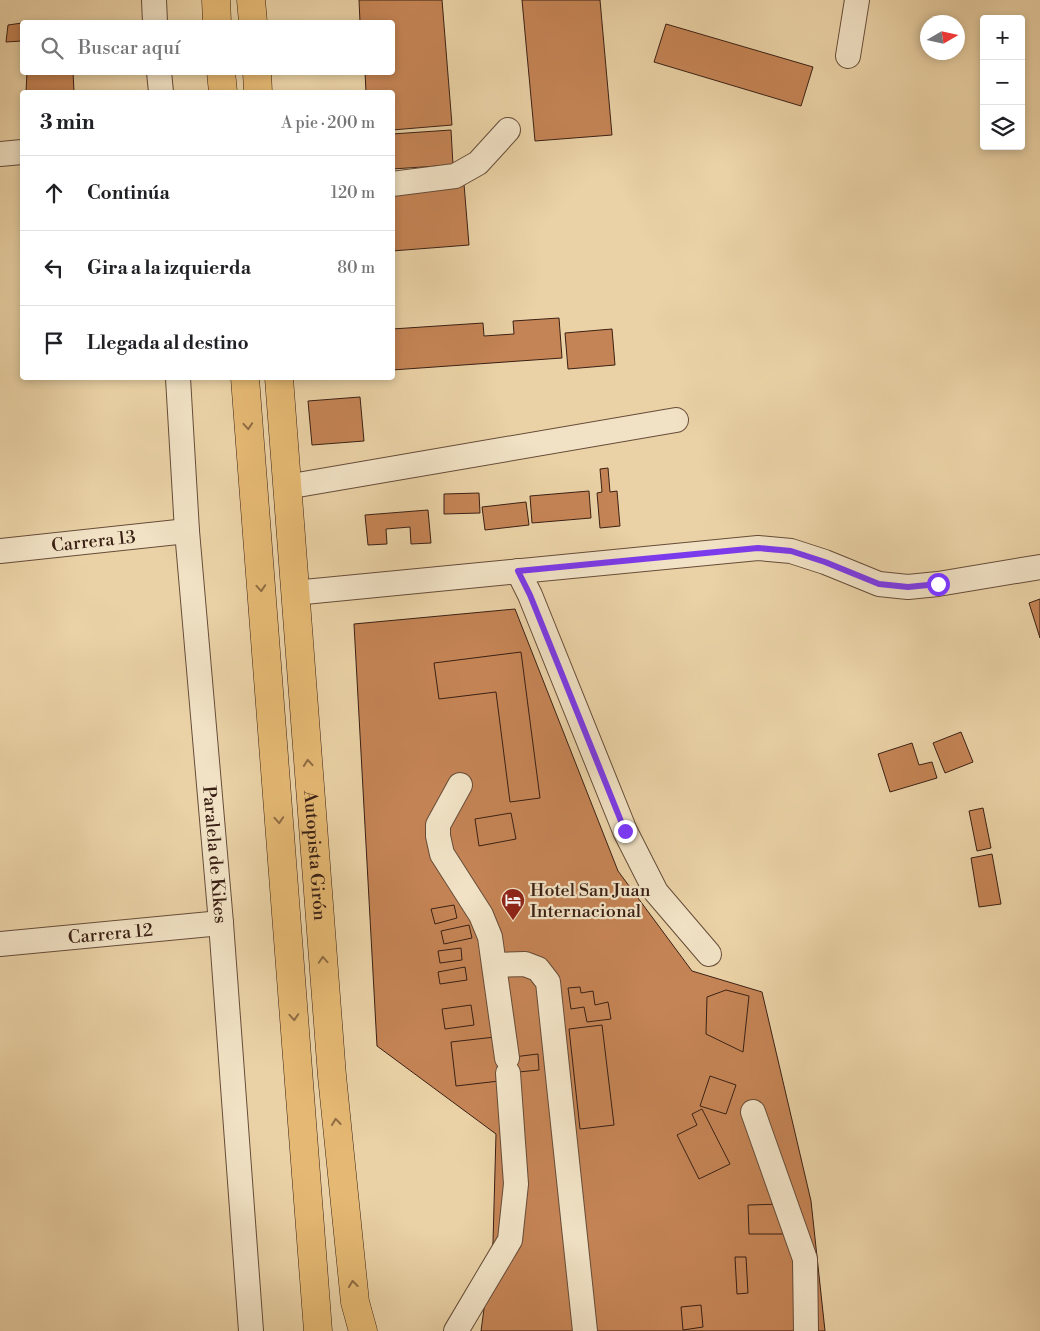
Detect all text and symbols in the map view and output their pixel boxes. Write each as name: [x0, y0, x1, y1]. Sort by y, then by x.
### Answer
north arrow: [920, 15, 965, 60]
map controls: [980, 15, 1025, 150]
button: +: [980, 15, 1025, 60]
search box: [20, 20, 395, 75]
icon: search: [38, 34, 66, 62]
text: Buscar aquí: [78, 36, 180, 60]
button: −: [980, 60, 1025, 105]
button: layers: [980, 105, 1025, 150]
text: 3 min: [40, 110, 95, 136]
text: A pie · 200 m: [281, 113, 375, 133]
icon: ahead: [40, 179, 68, 207]
text: Continúa: [87, 181, 170, 205]
text: 120 m: [331, 183, 375, 203]
icon: left: [40, 254, 68, 282]
text: Gira a la izquierda: [87, 256, 251, 280]
text: 80 m: [337, 258, 375, 278]
icon: arrive: [40, 329, 68, 357]
text: Llegada al destino: [87, 331, 249, 355]
one-way arrow: [243, 422, 254, 430]
street label: Carrera 13: [50, 526, 137, 557]
route start: [927, 573, 950, 596]
one-way arrow: [255, 584, 266, 592]
one-way arrow: [303, 759, 314, 767]
street label: Paralela de Kikes: [197, 785, 232, 925]
street label: Autopista Girón: [298, 789, 331, 922]
one-way arrow: [273, 816, 284, 824]
route end: [614, 820, 637, 843]
place label: Hotel San Juan Internacional: [530, 879, 651, 923]
hotel icon: Hotel San Juan Internacional: [500, 887, 526, 921]
street label: Carrera 12: [67, 919, 154, 949]
one-way arrow: [318, 956, 329, 964]
one-way arrow: [288, 1013, 299, 1021]
one-way arrow: [331, 1118, 342, 1126]
one-way arrow: [348, 1279, 359, 1287]

